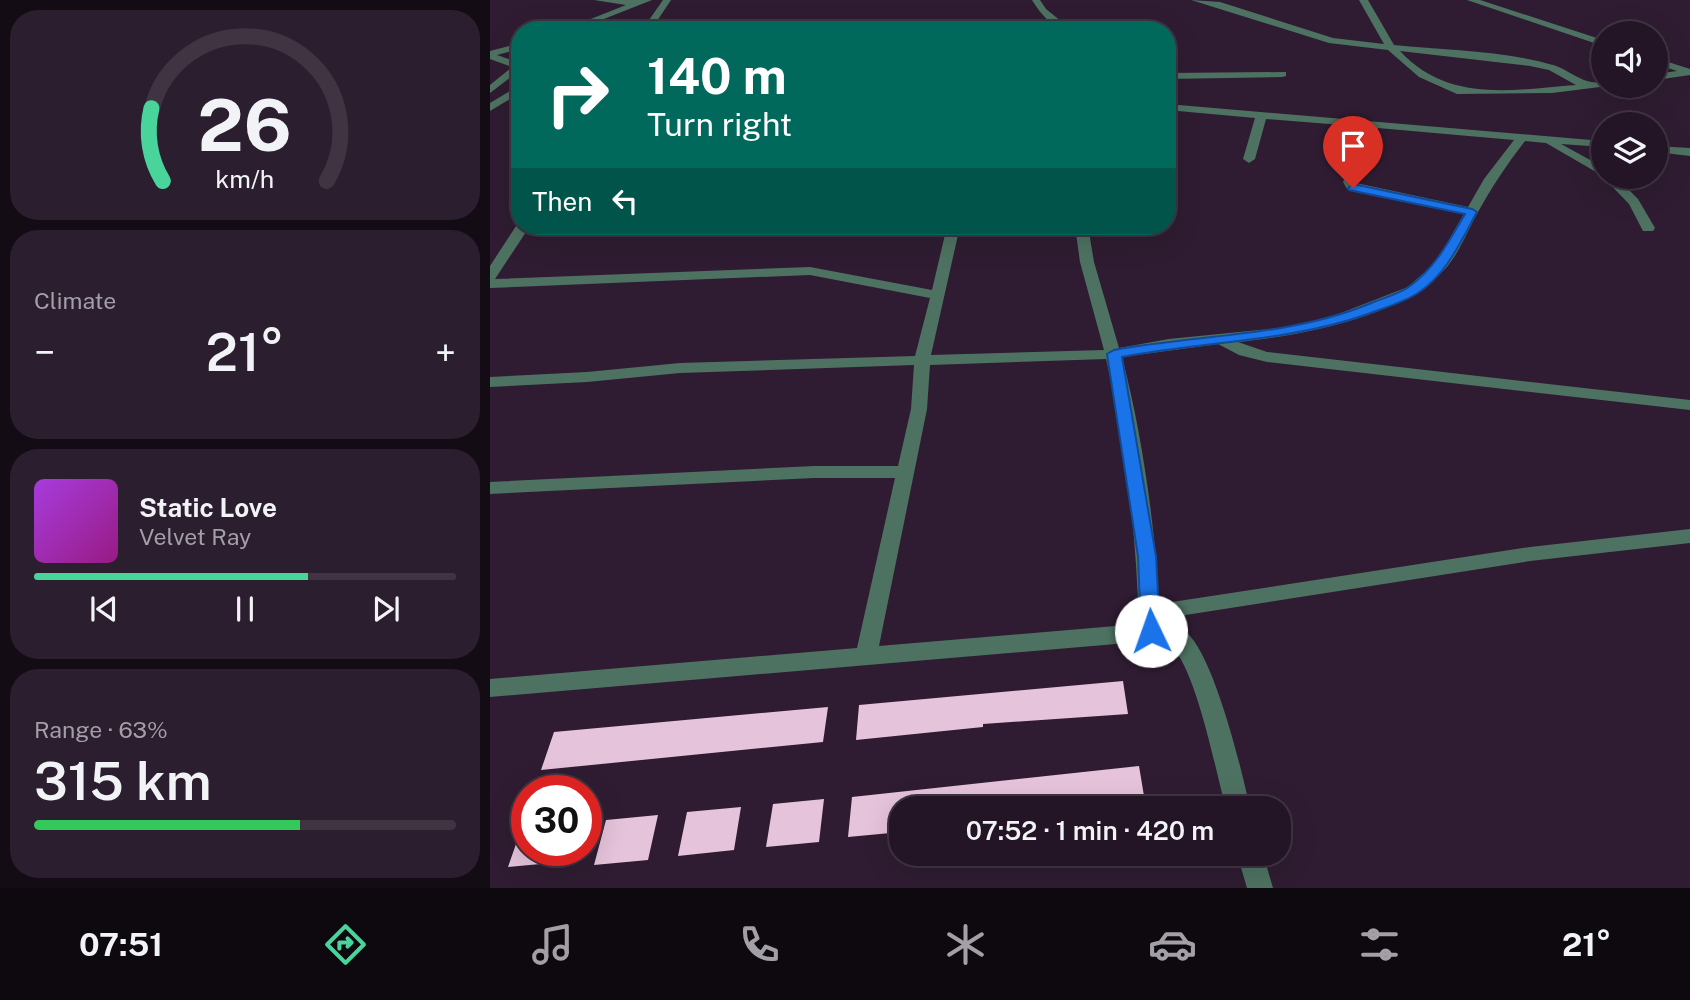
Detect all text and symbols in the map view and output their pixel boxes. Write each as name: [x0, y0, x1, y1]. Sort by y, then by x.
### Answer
map controls: [1591, 21, 1668, 189]
button: sound: [1591, 21, 1668, 98]
text: 140 m: [647, 47, 787, 105]
icon: right: [532, 49, 623, 140]
text: 26: [198, 82, 292, 167]
text: Turn right: [647, 106, 792, 143]
button: layers: [1591, 112, 1668, 189]
pin: [1323, 116, 1383, 188]
icon: arrive: [1334, 127, 1372, 165]
text: km/h: [216, 164, 274, 194]
icon: left: [606, 182, 644, 220]
text: Then: [532, 186, 592, 217]
text: Climate: [34, 287, 116, 314]
text: 21°: [206, 322, 284, 383]
text: −: [34, 330, 55, 375]
text: +: [435, 330, 456, 375]
text: Static Love: [139, 492, 277, 523]
text: Velvet Ray: [139, 523, 251, 550]
icon: previous: [85, 590, 123, 628]
icon: pause: [226, 590, 264, 628]
icon: next: [367, 590, 405, 628]
position arrow: [1114, 594, 1188, 668]
text: Range · 63%: [34, 716, 168, 743]
text: 315 km: [34, 751, 211, 812]
speed limit sign: 30: [511, 775, 602, 866]
text: 07:52 · 1 min · 420 m: [966, 815, 1214, 846]
icon: directions: [321, 920, 370, 969]
icon: music: [528, 920, 577, 969]
icon: phone: [735, 920, 784, 969]
icon: climate: [941, 920, 990, 969]
icon: car: [1148, 920, 1197, 969]
icon: filters: [1355, 920, 1404, 969]
text: 07:51: [79, 926, 163, 963]
text: 21°: [1562, 926, 1611, 963]

